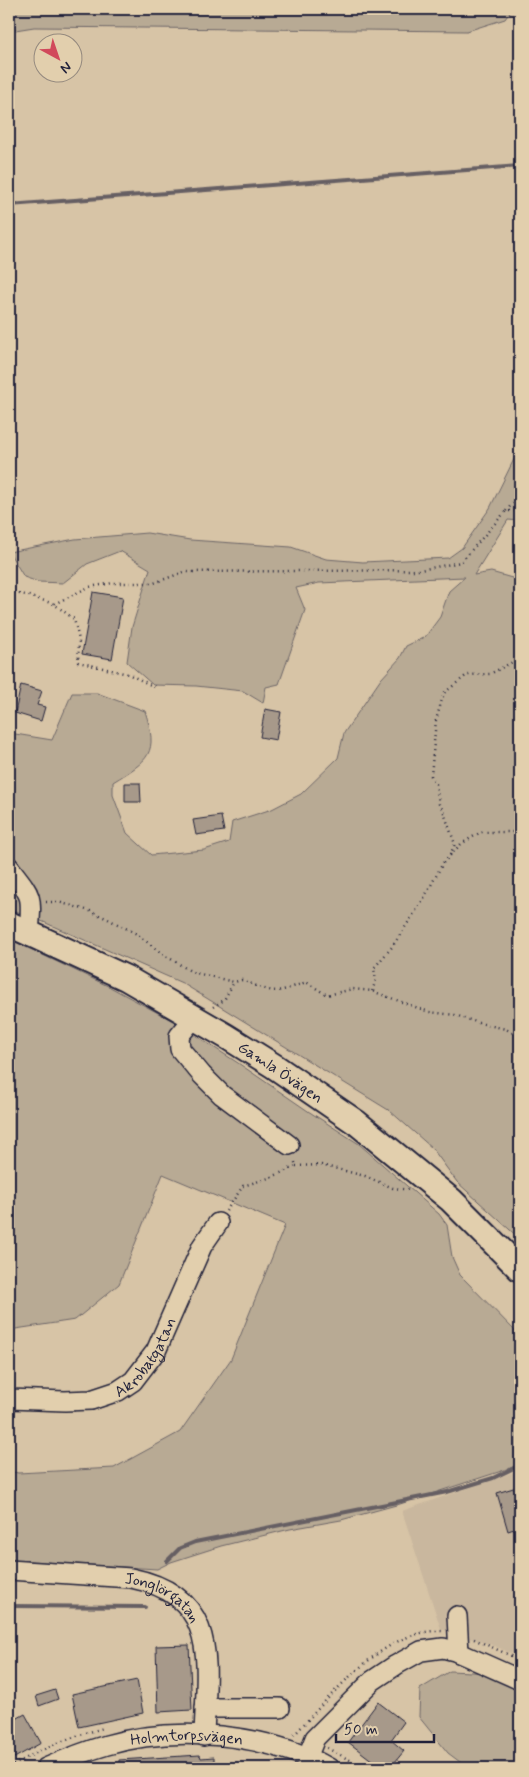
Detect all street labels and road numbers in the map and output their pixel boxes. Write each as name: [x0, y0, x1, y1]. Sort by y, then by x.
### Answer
street label: Gamla Övägen: [234, 1037, 327, 1109]
street label: Akrobatgatan: [110, 1314, 182, 1403]
street label: Jonglörgatan: [124, 1569, 205, 1627]
street label: Holmtorpsvägen: [129, 1725, 245, 1751]

